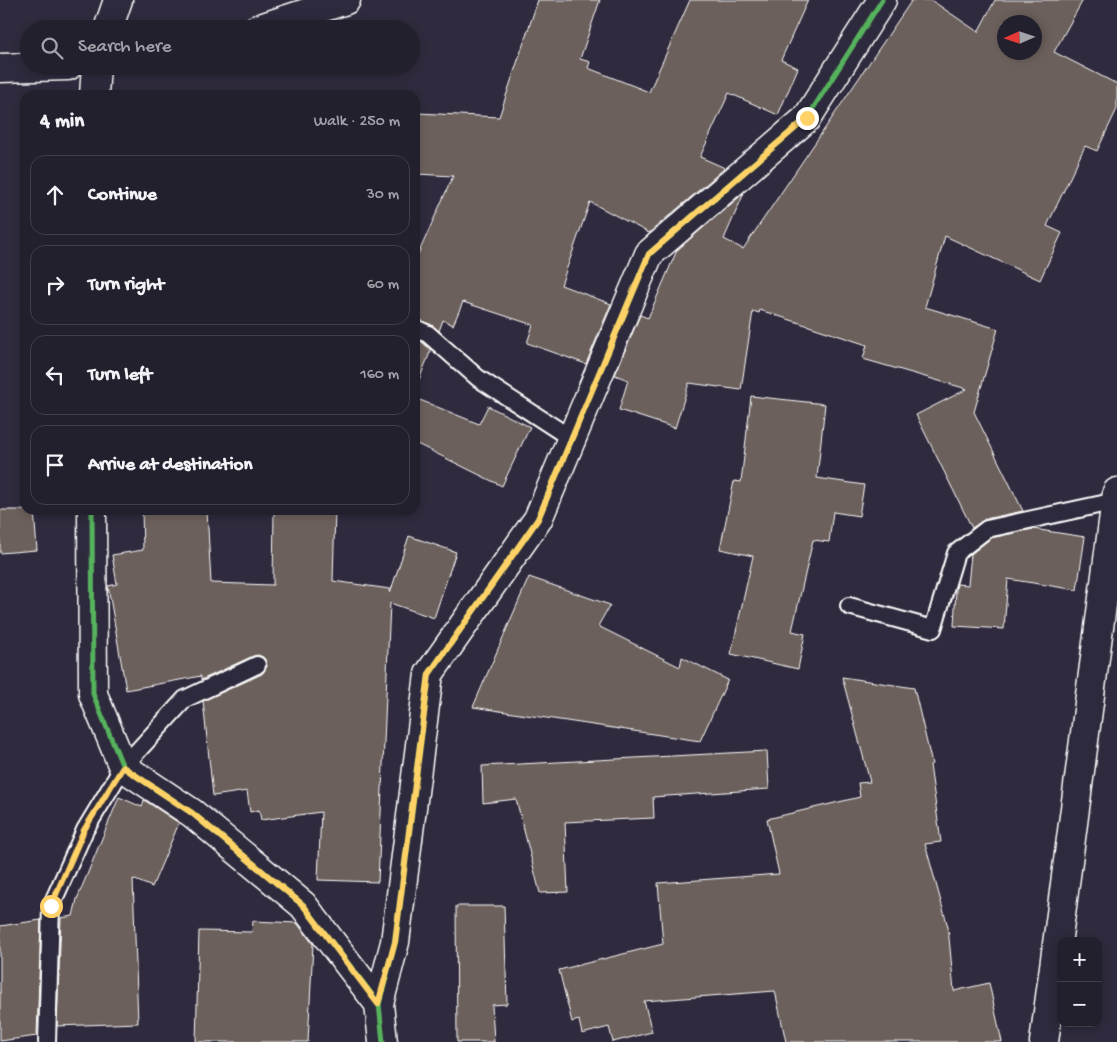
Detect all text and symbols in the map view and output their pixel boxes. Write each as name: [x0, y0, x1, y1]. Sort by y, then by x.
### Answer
north arrow: [997, 15, 1042, 60]
search box: [20, 20, 420, 75]
icon: search: [38, 34, 66, 62]
text: Search here: [78, 36, 172, 59]
route end: [796, 107, 819, 130]
text: 4 min: [40, 110, 84, 135]
text: Walk · 250 m: [314, 113, 400, 132]
icon: ahead: [41, 181, 69, 209]
text: Continue: [88, 184, 157, 207]
text: 30 m: [366, 186, 399, 205]
icon: right: [41, 271, 69, 299]
text: Turn right: [88, 274, 164, 297]
text: 60 m: [367, 276, 399, 295]
icon: left: [41, 361, 69, 389]
text: Turn left: [88, 364, 152, 387]
text: 160 m: [360, 366, 399, 385]
icon: arrive: [41, 451, 69, 479]
text: Arrive at destination: [88, 454, 252, 477]
route start: [40, 895, 63, 918]
map controls: [1057, 937, 1102, 1027]
button: +: [1057, 937, 1102, 982]
button: −: [1057, 982, 1102, 1027]

